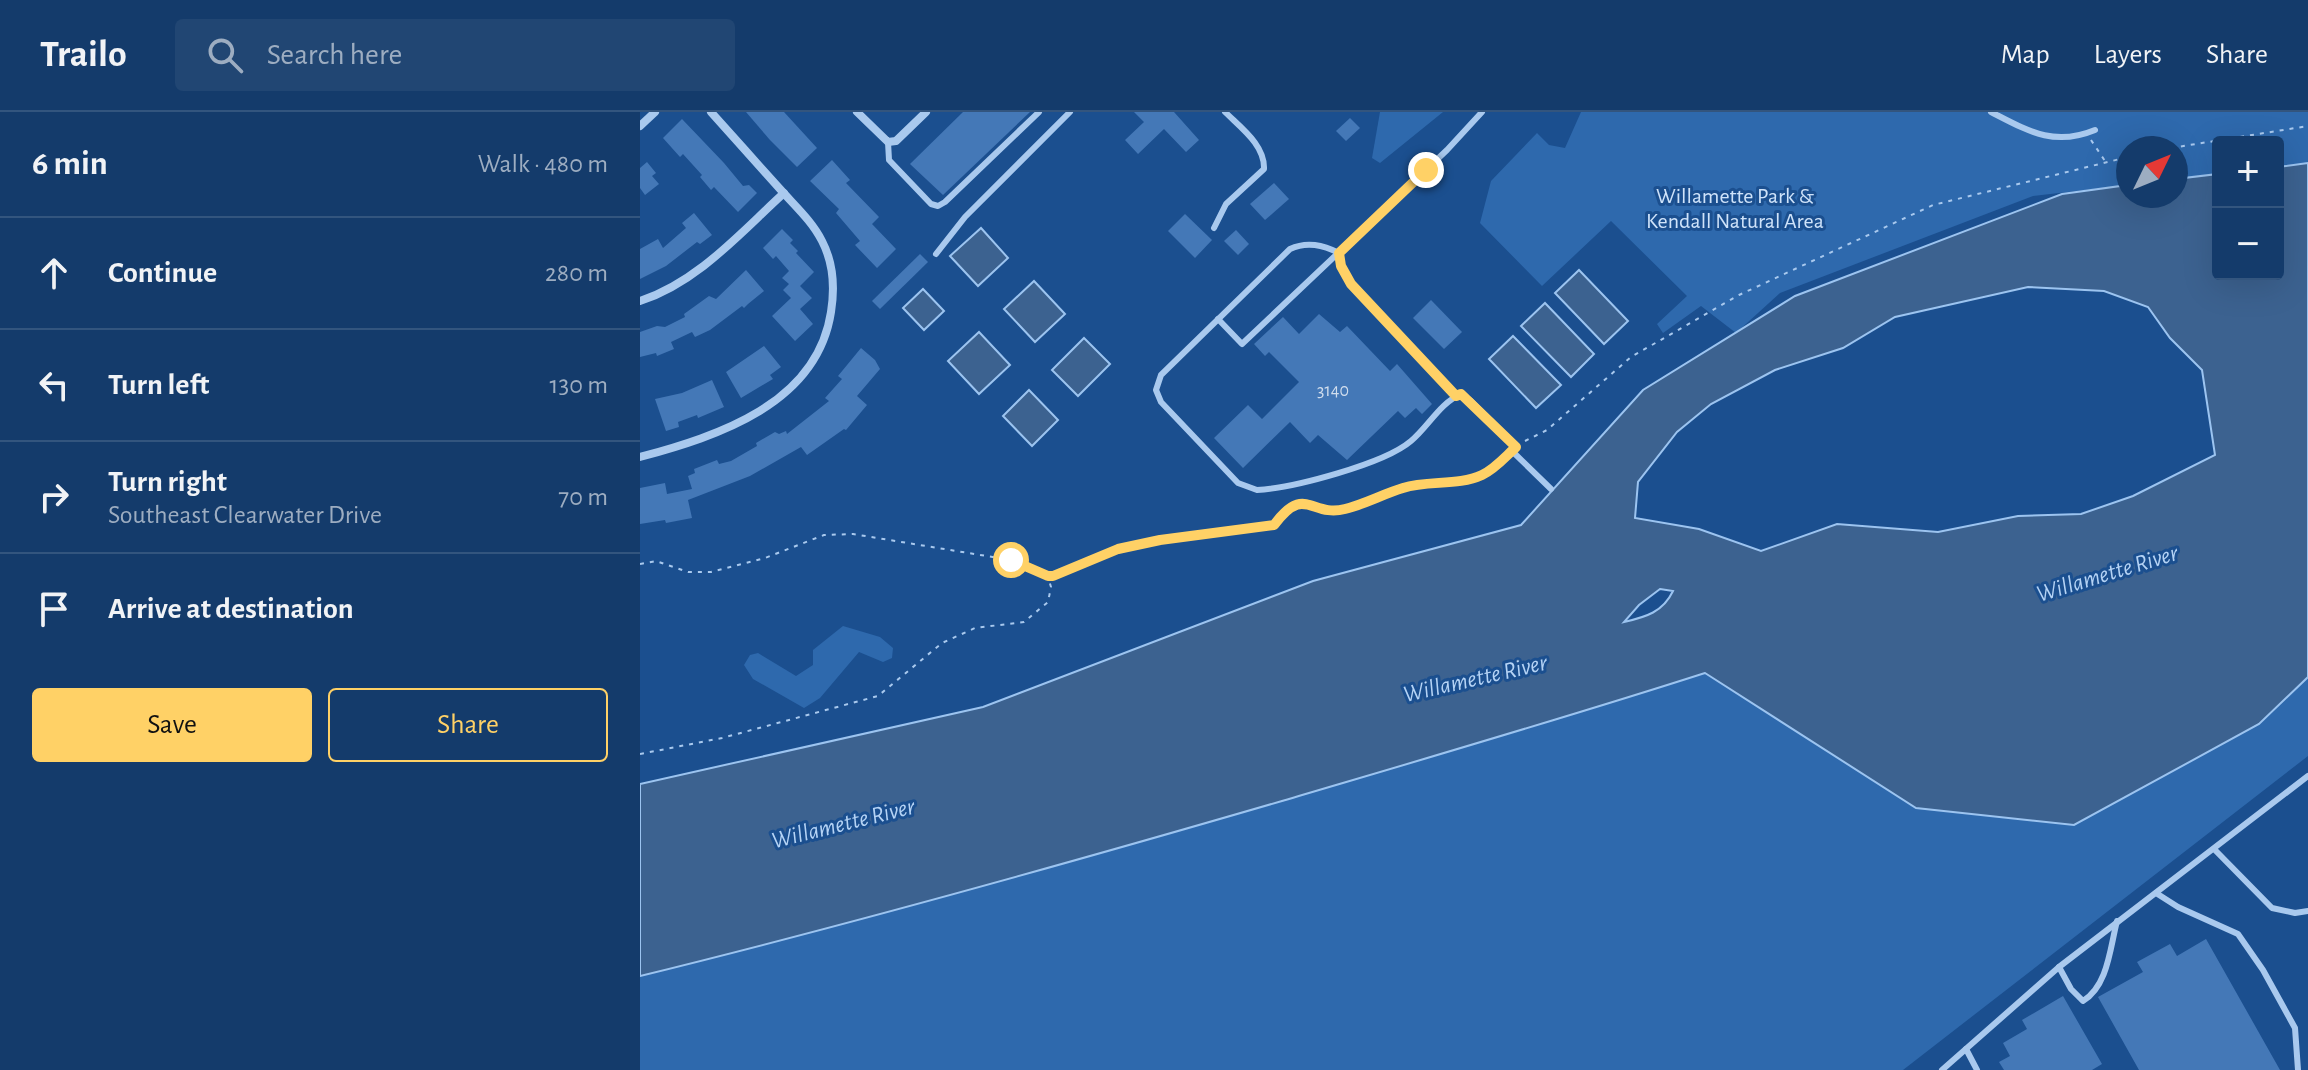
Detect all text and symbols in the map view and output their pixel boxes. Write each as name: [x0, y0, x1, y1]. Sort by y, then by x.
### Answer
search box: [175, 19, 735, 91]
icon: search: [203, 33, 247, 77]
text: Trailo: [40, 36, 127, 74]
text: Search here: [267, 40, 402, 70]
text: Map: [2001, 41, 2050, 69]
text: Layers: [2094, 41, 2162, 69]
text: Share: [2206, 41, 2268, 69]
north arrow: [2116, 136, 2188, 208]
map controls: [2212, 136, 2284, 280]
button: +: [2212, 136, 2284, 208]
text: 6 min: [32, 147, 108, 181]
text: Walk · 480 m: [478, 151, 608, 177]
route end: [1408, 152, 1444, 188]
park label: Willamette Park & Kendall Natural Area: [1646, 185, 1824, 232]
button: −: [2212, 208, 2284, 280]
icon: ahead: [32, 251, 76, 295]
text: Continue: [108, 258, 217, 288]
text: 280 m: [545, 260, 608, 286]
icon: left: [32, 363, 76, 407]
text: Turn left: [108, 370, 209, 400]
text: 130 m: [550, 372, 608, 398]
house number: 3140: [1317, 382, 1349, 400]
text: Turn right: [108, 467, 227, 497]
icon: right: [32, 475, 76, 519]
text: 70 m: [558, 484, 608, 510]
text: Southeast Clearwater Drive: [108, 502, 382, 528]
water label: Willamette River: [2034, 541, 2182, 607]
route start: [993, 542, 1029, 578]
icon: arrive: [32, 587, 76, 631]
text: Arrive at destination: [108, 594, 354, 624]
water label: Willamette River: [1401, 651, 1551, 707]
button: Save: [32, 688, 312, 762]
button: Share: [328, 688, 608, 762]
water label: Willamette River: [769, 794, 918, 853]

